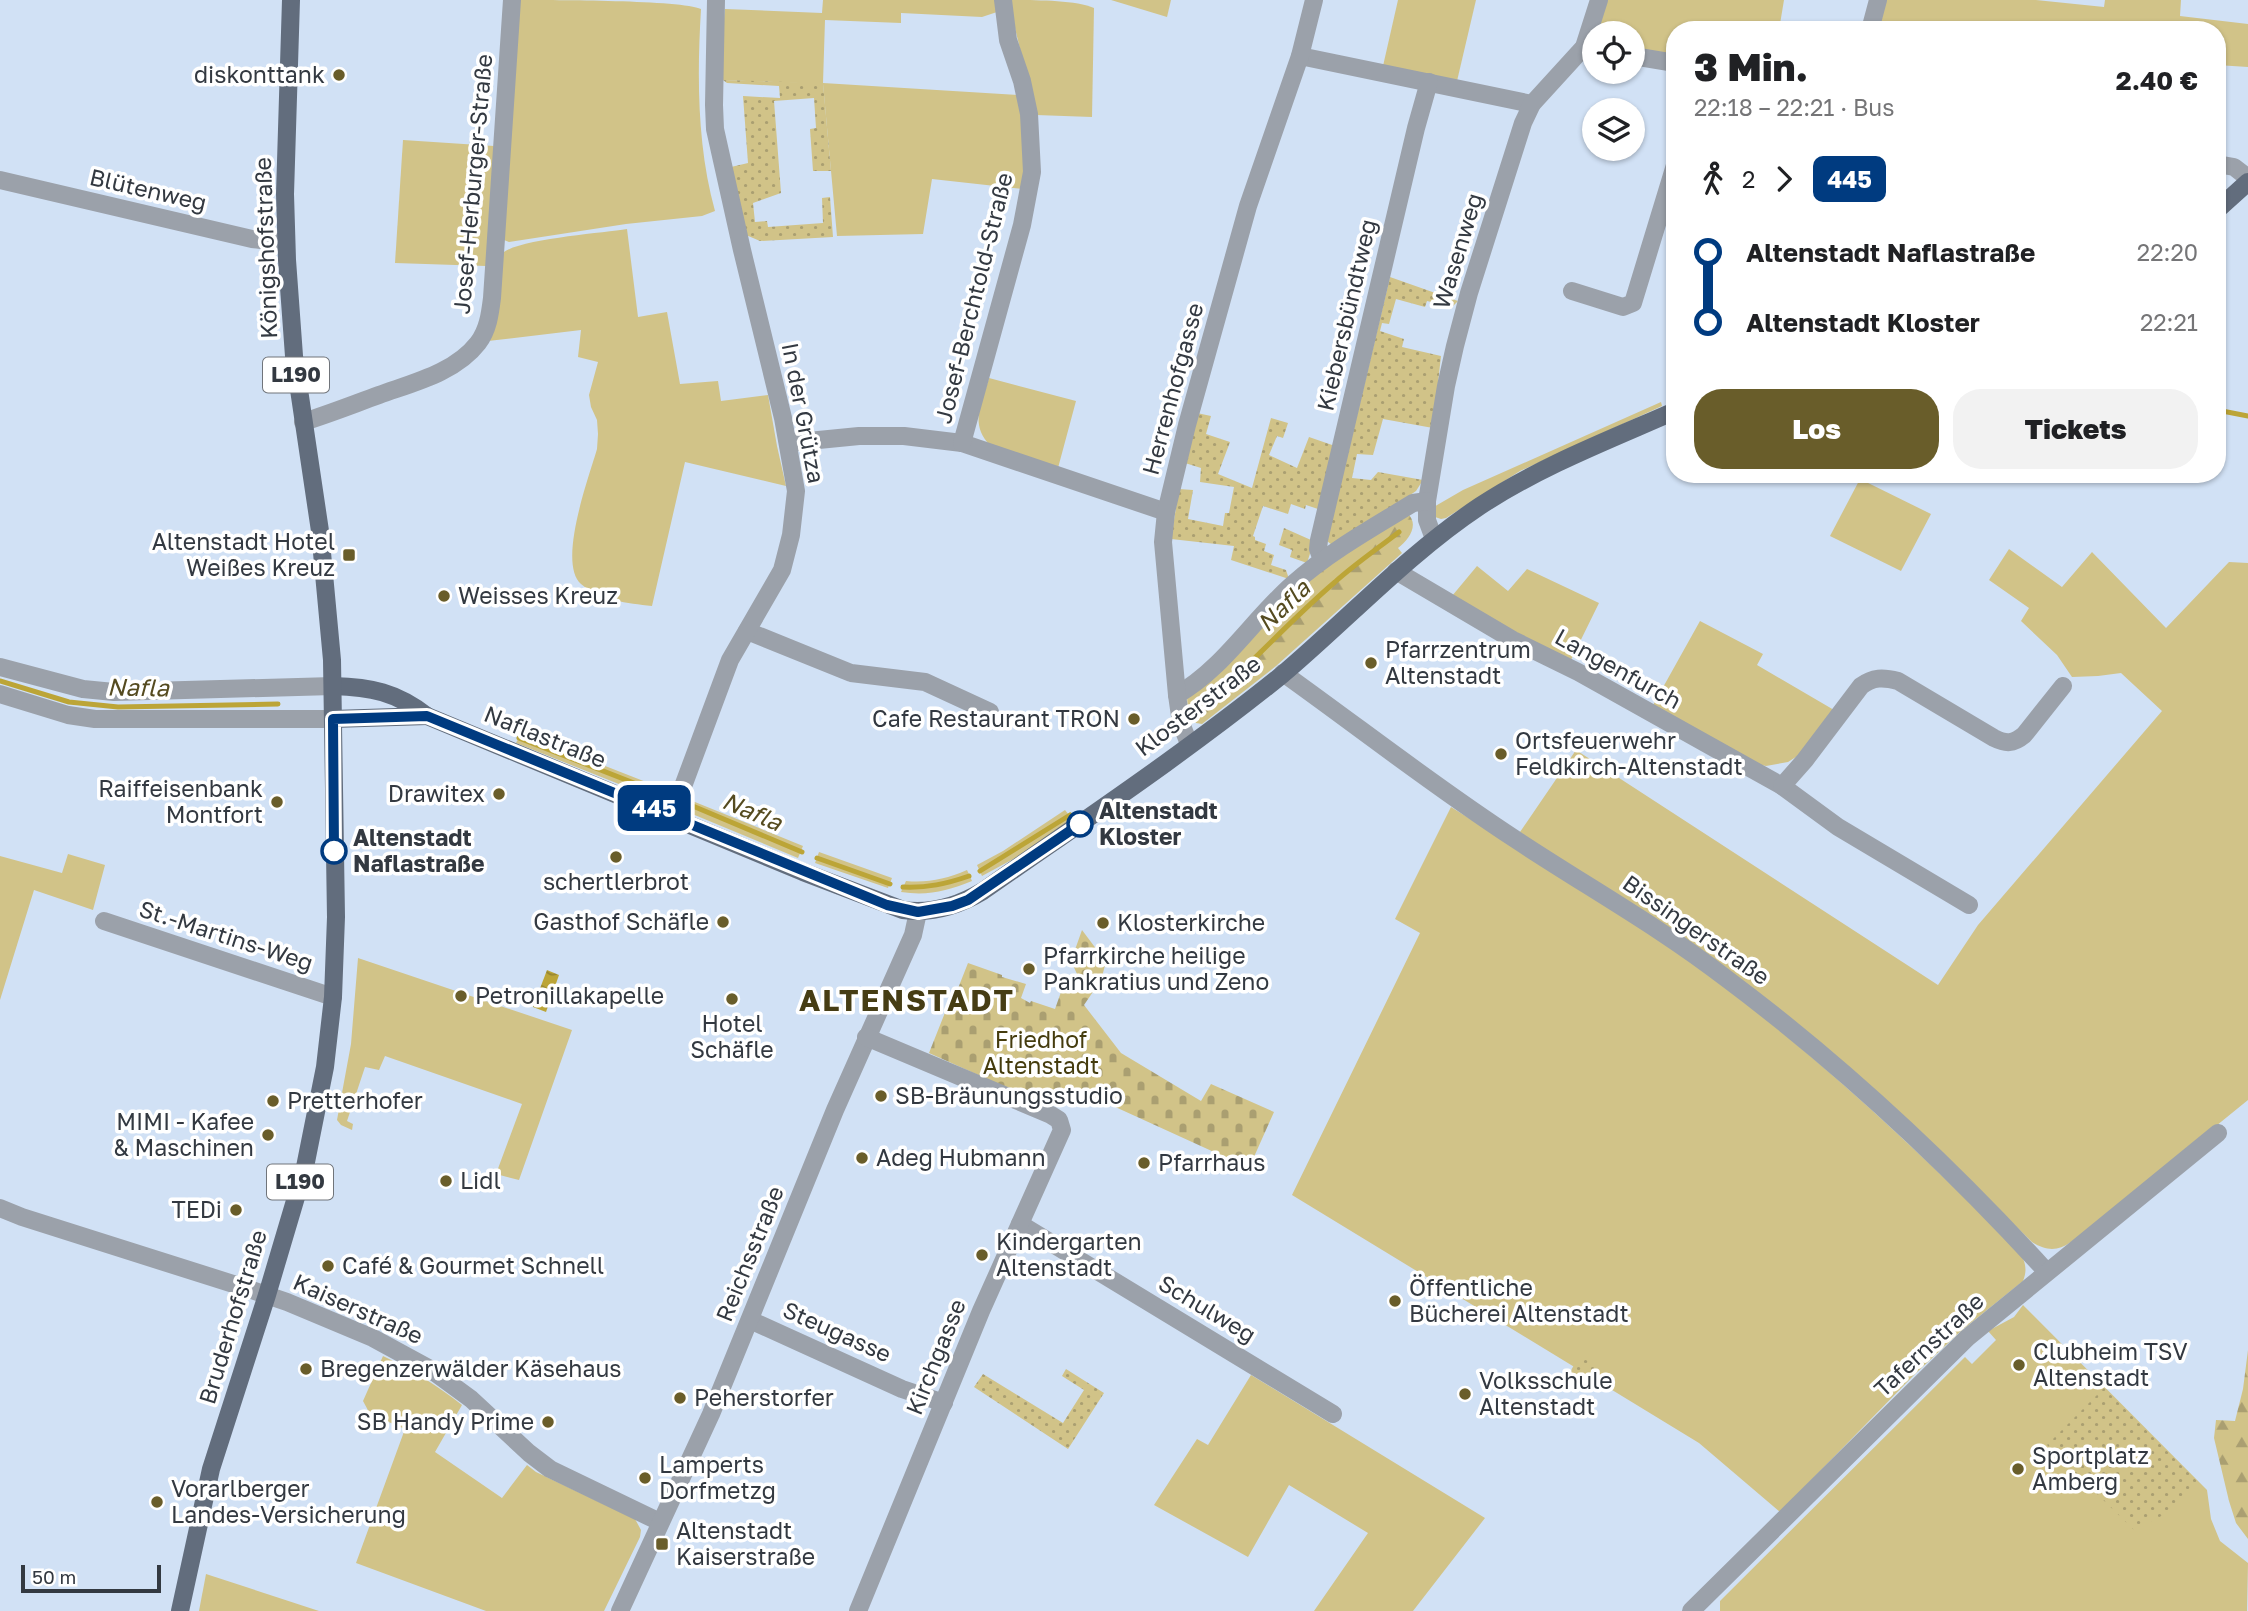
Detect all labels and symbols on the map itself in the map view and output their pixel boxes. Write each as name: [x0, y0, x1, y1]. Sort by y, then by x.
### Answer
street label: Josef-Herburger-Straße: [447, 53, 497, 315]
place label: diskonttank: [194, 60, 325, 88]
marker: diskonttank: [331, 67, 347, 83]
street label: Königshofstraße: [248, 157, 282, 339]
street label: Blütenweg: [87, 162, 209, 216]
street label: Josef-Berchtold-Straße: [928, 169, 1018, 426]
street label: Wasenweg: [1426, 189, 1488, 312]
street label: Kiebersbündtweg: [1310, 216, 1382, 413]
street label: Herrenhofgasse: [1136, 300, 1208, 478]
street label: In der Grütza: [777, 340, 831, 486]
road number: L190: [263, 358, 329, 392]
place label: Altenstadt Hotel Weißes Kreuz: [152, 527, 335, 581]
marker: Altenstadt Hotel Weißes Kreuz: [341, 547, 357, 563]
water label: Nafla: [1251, 572, 1316, 637]
place label: Weisses Kreuz: [458, 581, 618, 609]
marker: Weisses Kreuz: [436, 588, 452, 604]
street label: Langenfurch: [1551, 622, 1686, 714]
place label: Pfarrzentrum Altenstadt: [1385, 635, 1531, 689]
street label: Klosterstraße: [1129, 649, 1266, 762]
marker: Pfarrzentrum Altenstadt: [1363, 655, 1379, 671]
water label: Nafla: [107, 671, 171, 702]
street label: Naflastraße: [480, 699, 610, 773]
place label: Cafe Restaurant TRON: [872, 704, 1120, 732]
marker: Cafe Restaurant TRON: [1126, 711, 1142, 727]
place label: Ortsfeuerwehr Feldkirch-Altenstadt: [1515, 726, 1743, 780]
marker: Ortsfeuerwehr Feldkirch-Altenstadt: [1493, 746, 1509, 762]
place label: Raiffeisenbank Montfort: [98, 774, 263, 828]
place label: Drawitex: [388, 779, 485, 807]
line badge: 445: [614, 785, 694, 831]
water label: Nafla: [718, 785, 788, 837]
marker: Drawitex: [491, 786, 507, 802]
marker: Raiffeisenbank Montfort: [269, 794, 285, 810]
place label: Altenstadt Kloster: [1099, 796, 1218, 850]
marker: Altenstadt Kloster: [1067, 811, 1093, 837]
place label: Altenstadt Naflastraße: [353, 823, 484, 877]
marker: Altenstadt Naflastraße: [321, 838, 347, 864]
marker: schertlerbrot: [608, 849, 624, 865]
place label: schertlerbrot: [543, 867, 689, 895]
street label: Bissingerstraße: [1618, 868, 1775, 990]
street label: St.-Martins-Weg: [136, 894, 317, 976]
place label: Gasthof Schäfle: [533, 907, 709, 935]
place label: Klosterkirche: [1117, 908, 1265, 936]
marker: Gasthof Schäfle: [715, 914, 731, 930]
marker: Klosterkirche: [1095, 915, 1111, 931]
place label: Pfarrkirche heilige Pankratius und Zeno: [1043, 941, 1269, 995]
marker: Pfarrkirche heilige Pankratius und Zeno: [1021, 961, 1037, 977]
place label: Petronillakapelle: [475, 981, 664, 1009]
district label: ALTENSTADT: [799, 982, 1015, 1018]
marker: Petronillakapelle: [453, 988, 469, 1004]
marker: Hotel Schäfle: [724, 991, 740, 1007]
place label: Hotel Schäfle: [690, 1009, 774, 1063]
park label: Friedhof Altenstadt: [983, 1025, 1099, 1079]
place label: SB-Bräunungsstudio: [895, 1081, 1123, 1109]
place label: Pretterhofer: [287, 1086, 423, 1114]
marker: SB-Bräunungsstudio: [873, 1088, 889, 1104]
marker: Pretterhofer: [265, 1093, 281, 1109]
place label: MIMI - Kafee & Maschinen: [113, 1107, 254, 1161]
marker: MIMI - Kafee & Maschinen: [260, 1127, 276, 1143]
place label: Adeg Hubmann: [876, 1143, 1046, 1171]
place label: Pfarrhaus: [1158, 1148, 1265, 1176]
marker: Adeg Hubmann: [854, 1150, 870, 1166]
marker: Pfarrhaus: [1136, 1155, 1152, 1171]
road number: L190: [267, 1164, 333, 1200]
place label: Lidl: [460, 1166, 501, 1194]
marker: Lidl: [438, 1173, 454, 1189]
street label: Reichsstraße: [709, 1182, 789, 1325]
place label: TEDi: [171, 1195, 222, 1223]
marker: TEDi: [228, 1202, 244, 1218]
street label: Bruderhofstraße: [192, 1226, 272, 1407]
place label: Kindergarten Altenstadt: [996, 1227, 1142, 1281]
marker: Kindergarten Altenstadt: [974, 1247, 990, 1263]
place label: Café & Gourmet Schnell: [342, 1251, 604, 1279]
marker: Café & Gourmet Schnell: [320, 1258, 336, 1274]
street label: Kaiserstraße: [289, 1267, 428, 1349]
street label: Schulweg: [1154, 1268, 1261, 1348]
place label: Öffentliche Bücherei Altenstadt: [1409, 1273, 1629, 1327]
street label: Tafernstraße: [1868, 1286, 1989, 1402]
marker: Öffentliche Bücherei Altenstadt: [1387, 1293, 1403, 1309]
street label: Steugasse: [779, 1295, 896, 1367]
street label: Kirchgasse: [899, 1295, 971, 1419]
place label: Clubheim TSV Altenstadt: [2033, 1337, 2188, 1391]
place label: Bregenzerwälder Käsehaus: [320, 1354, 622, 1382]
marker: Clubheim TSV Altenstadt: [2011, 1357, 2027, 1373]
marker: Bregenzerwälder Käsehaus: [298, 1361, 314, 1377]
place label: Volksschule Altenstadt: [1479, 1366, 1613, 1420]
place label: Peherstorfer: [694, 1383, 834, 1411]
marker: Volksschule Altenstadt: [1457, 1386, 1473, 1402]
marker: Peherstorfer: [672, 1390, 688, 1406]
place label: SB Handy Prime: [357, 1407, 534, 1435]
marker: SB Handy Prime: [540, 1414, 556, 1430]
place label: Sportplatz Amberg: [2032, 1441, 2149, 1495]
place label: Lamperts Dorfmetzg: [659, 1450, 776, 1504]
marker: Sportplatz Amberg: [2010, 1461, 2026, 1477]
marker: Lamperts Dorfmetzg: [637, 1470, 653, 1486]
place label: Vorarlberger Landes-Versicherung: [171, 1474, 406, 1528]
marker: Vorarlberger Landes-Versicherung: [149, 1494, 165, 1510]
place label: Altenstadt Kaiserstraße: [676, 1516, 815, 1570]
marker: Altenstadt Kaiserstraße: [654, 1536, 670, 1552]
scale bar: [21, 1562, 161, 1594]

